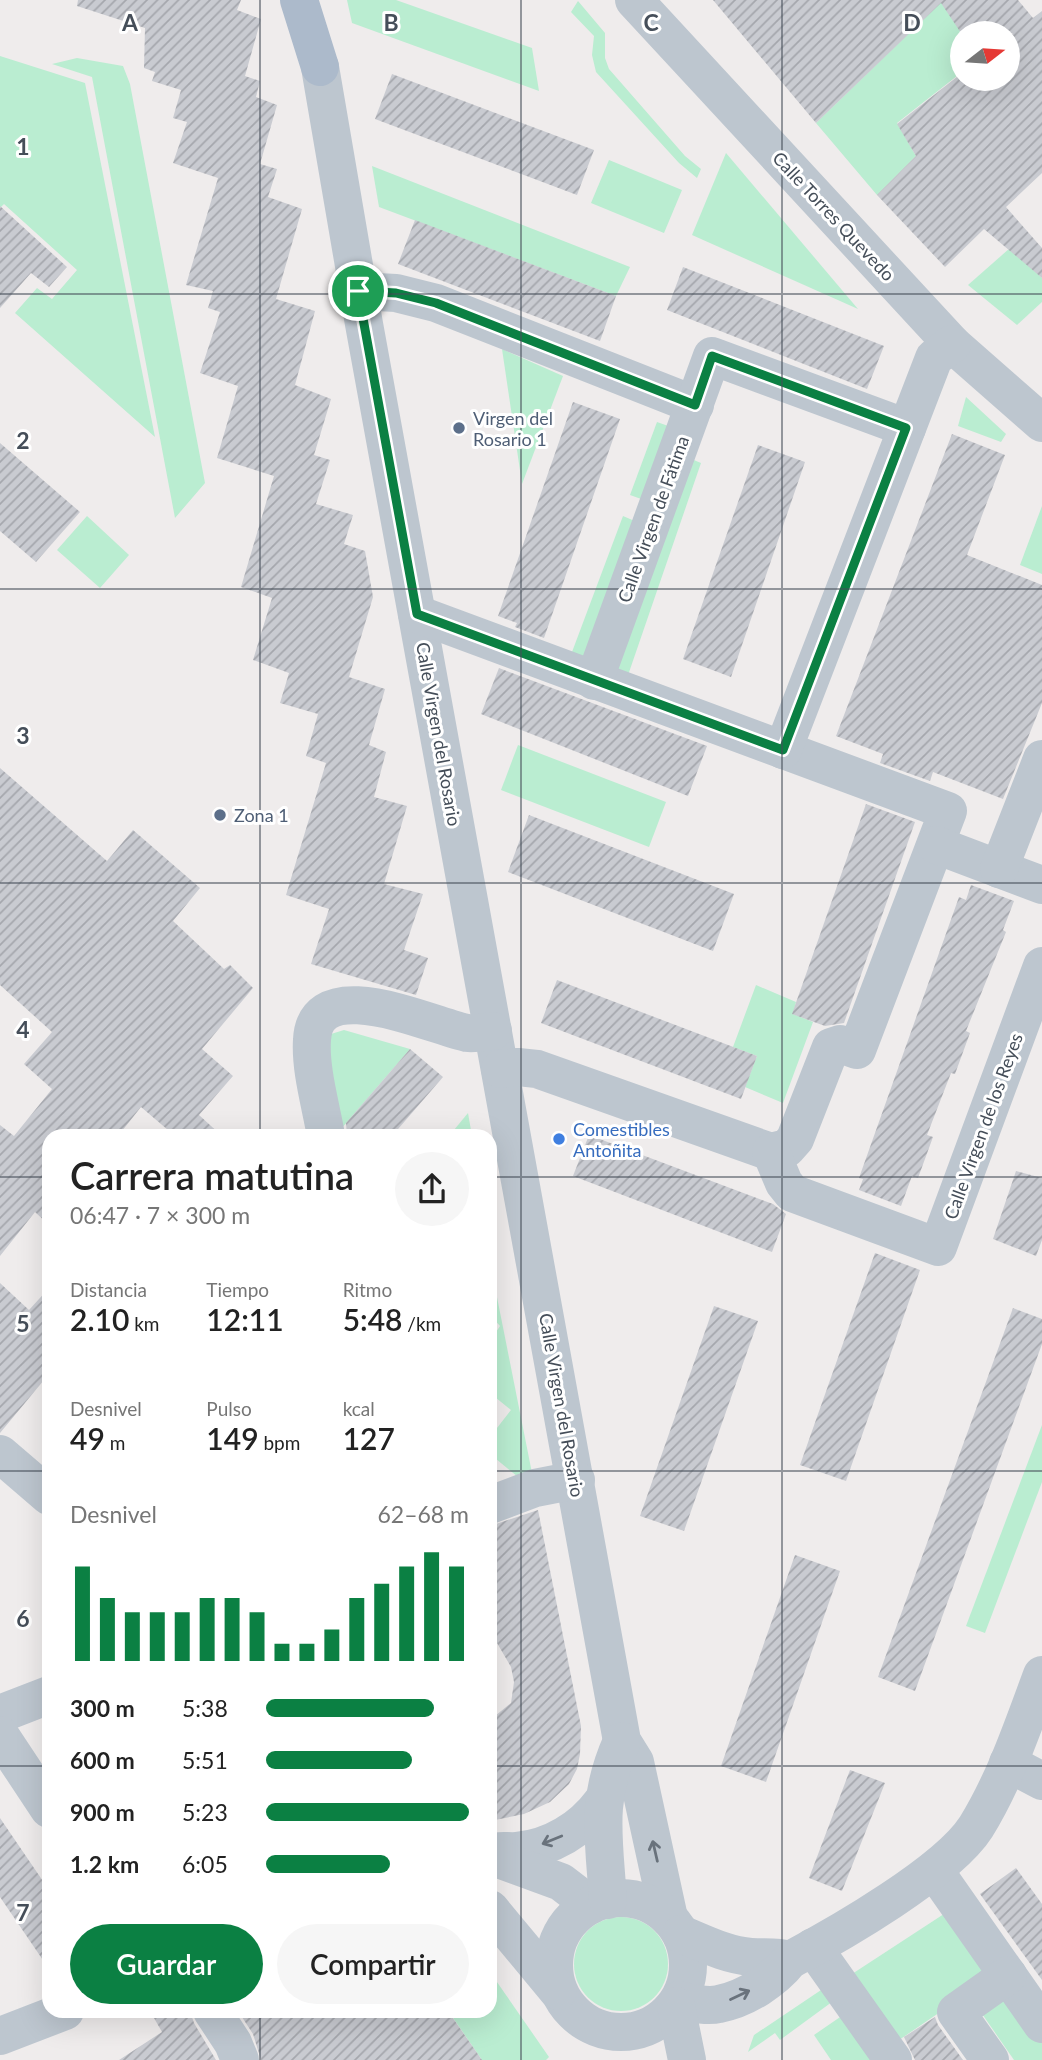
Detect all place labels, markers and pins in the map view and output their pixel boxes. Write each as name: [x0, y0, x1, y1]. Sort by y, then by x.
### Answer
pin: [328, 261, 388, 321]
place label: Virgen del Rosario 1: [473, 407, 553, 450]
marker: Virgen del Rosario 1: [451, 420, 467, 436]
place label: Zona 1: [234, 804, 289, 826]
marker: Zona 1: [212, 807, 228, 823]
place label: Comestibles Antoñita: [573, 1118, 670, 1161]
marker: Comestibles Antoñita: [551, 1131, 567, 1147]

